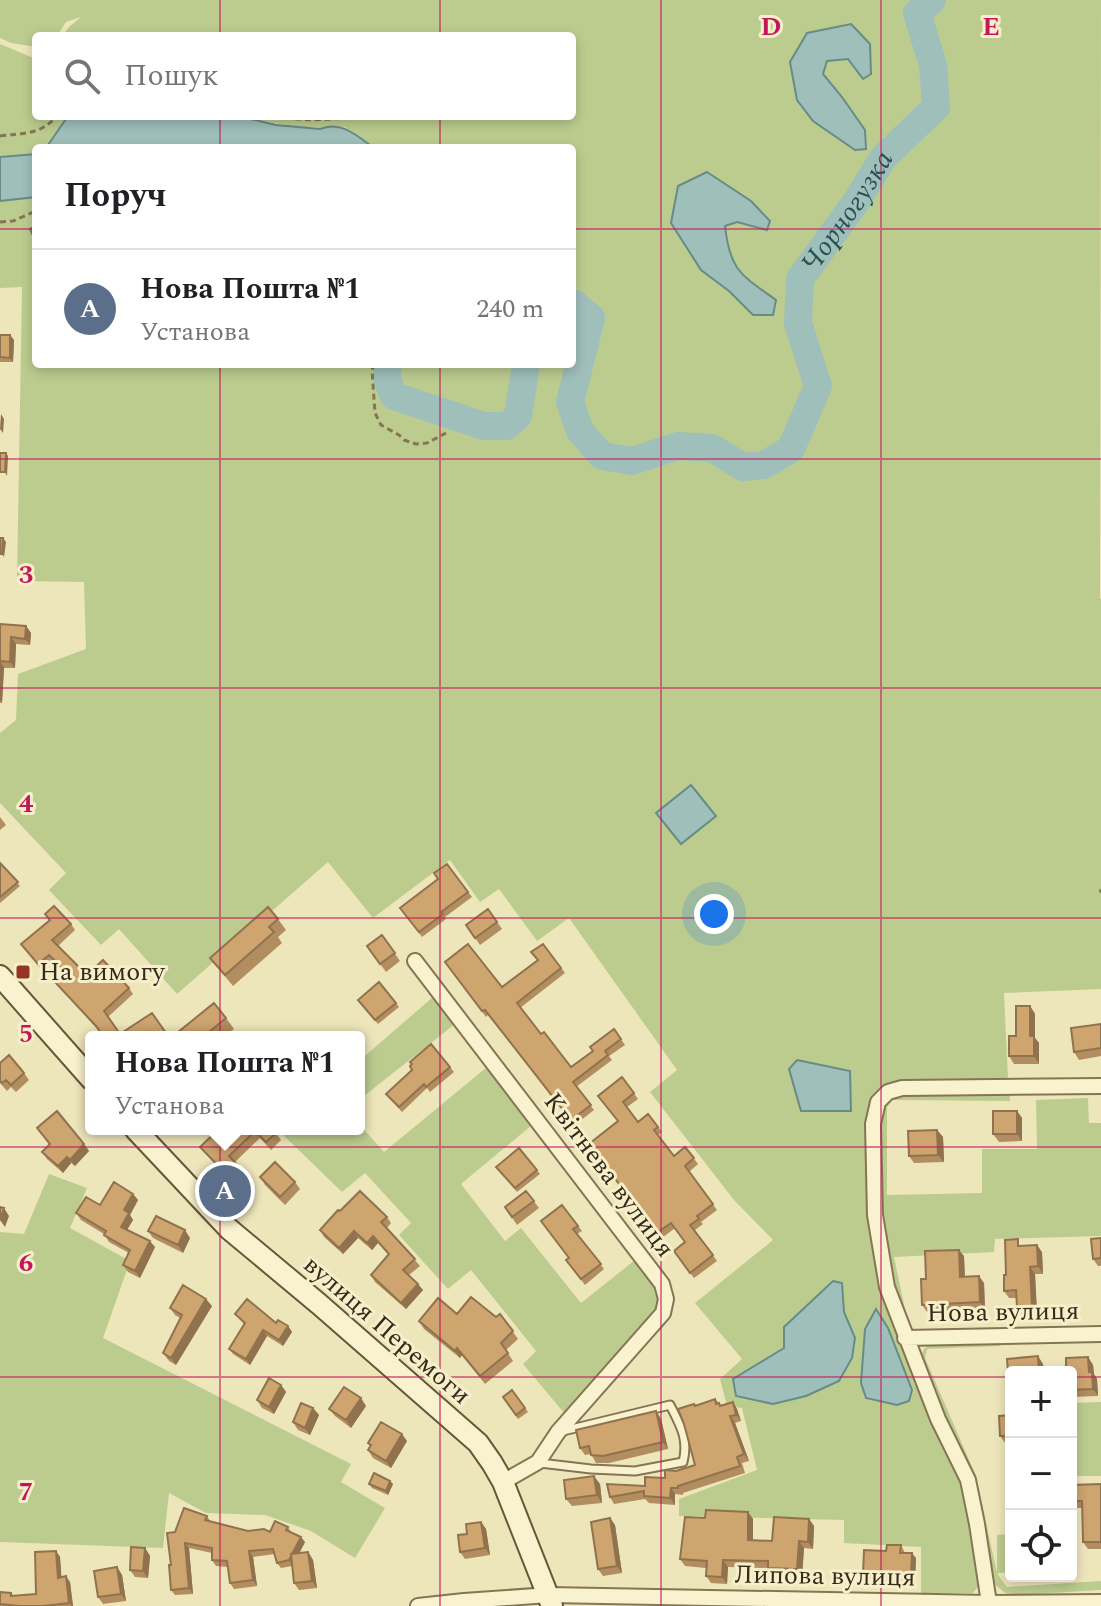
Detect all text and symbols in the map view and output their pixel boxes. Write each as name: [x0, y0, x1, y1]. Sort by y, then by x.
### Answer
text: D: [761, 7, 781, 47]
text: E: [982, 7, 1000, 47]
search box: [32, 32, 576, 120]
text: Пошук: [124, 53, 219, 99]
icon: search: [60, 54, 104, 98]
water label: Чорногузка: [790, 142, 904, 281]
text: Поруч: [64, 170, 167, 222]
text: Нова Пошта №1: [140, 266, 361, 312]
text: A: [80, 289, 100, 329]
text: 240 m: [476, 289, 544, 329]
text: Установа: [140, 312, 250, 352]
text: 3: [19, 555, 33, 595]
text: 4: [19, 784, 34, 824]
your location: [694, 894, 734, 934]
place label: На вимогу: [39, 952, 166, 992]
marker: На вимогу: [14, 963, 32, 981]
text: 5: [19, 1014, 33, 1054]
popup: [85, 1031, 365, 1135]
text: Нова Пошта №1: [115, 1040, 335, 1086]
street label: Квітнева вулиця: [533, 1084, 685, 1266]
text: Установа: [115, 1086, 225, 1126]
pin: A: [199, 1161, 251, 1221]
text: 6: [19, 1243, 33, 1283]
street label: вулиця Перемоги: [294, 1246, 480, 1414]
street label: Нова вулиця: [926, 1291, 1080, 1333]
map controls: [1005, 1366, 1077, 1582]
button: +: [1005, 1366, 1077, 1438]
button: −: [1005, 1438, 1077, 1510]
text: 7: [19, 1472, 33, 1512]
button: locate: [1005, 1510, 1077, 1582]
street label: Липова вулиця: [734, 1554, 916, 1598]

